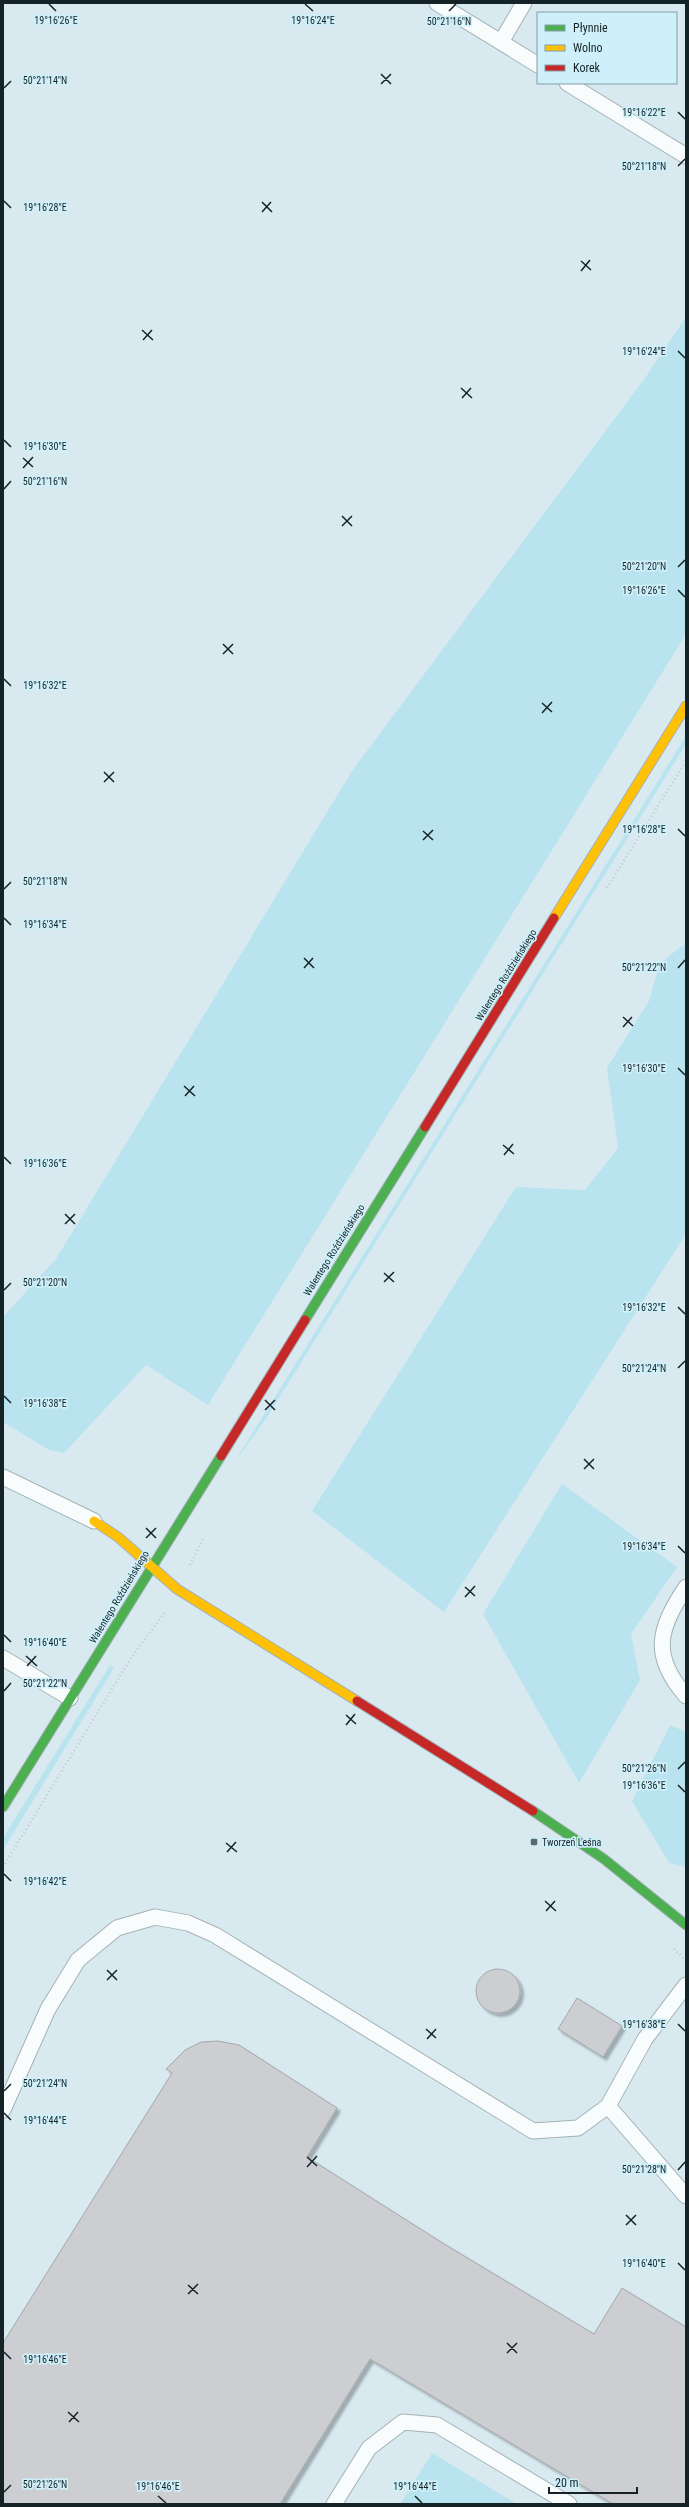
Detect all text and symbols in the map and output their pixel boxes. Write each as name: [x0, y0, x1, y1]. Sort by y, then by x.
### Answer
legend: [537, 12, 677, 84]
text: 19°16'26"E: [34, 15, 78, 26]
text: 19°16'24"E: [291, 15, 335, 26]
text: 50°21'16"N: [427, 16, 471, 27]
text: Płynnie: [573, 21, 608, 35]
text: Wolno: [573, 41, 603, 55]
text: Korek: [573, 61, 601, 75]
text: 50°21'14"N: [23, 75, 67, 86]
text: 19°16'22"E: [622, 107, 666, 118]
text: 50°21'18"N: [622, 161, 666, 172]
text: 19°16'28"E: [23, 202, 67, 213]
text: 19°16'24"E: [622, 346, 666, 357]
text: 19°16'30"E: [23, 441, 67, 452]
text: 50°21'16"N: [23, 476, 67, 487]
text: 50°21'20"N: [622, 561, 666, 572]
text: 19°16'26"E: [622, 585, 666, 596]
text: 19°16'32"E: [23, 680, 67, 691]
text: 19°16'28"E: [622, 824, 666, 835]
text: 50°21'18"N: [23, 876, 67, 887]
text: 19°16'34"E: [23, 919, 67, 930]
street label: Walentego Roździeńskiego: [473, 927, 539, 1023]
text: 50°21'22"N: [622, 962, 666, 973]
text: 19°16'30"E: [622, 1063, 666, 1074]
text: 19°16'36"E: [23, 1158, 67, 1169]
street label: Walentego Roździeńskiego: [301, 1202, 367, 1298]
text: 50°21'20"N: [23, 1277, 67, 1288]
text: 19°16'32"E: [622, 1302, 666, 1313]
text: 50°21'24"N: [622, 1363, 666, 1374]
text: 19°16'38"E: [23, 1398, 67, 1409]
text: 19°16'34"E: [622, 1541, 666, 1552]
street label: Walentego Roździeńskiego: [87, 1549, 151, 1645]
text: 19°16'40"E: [23, 1637, 67, 1648]
text: 50°21'22"N: [23, 1678, 67, 1689]
text: 50°21'26"N: [622, 1763, 666, 1774]
text: 19°16'36"E: [622, 1780, 666, 1791]
marker: Tworzeń Leśna: [529, 1837, 539, 1847]
place label: Tworzeń Leśna: [542, 1837, 601, 1848]
text: 19°16'42"E: [23, 1876, 67, 1887]
text: 19°16'38"E: [622, 2019, 666, 2030]
text: 50°21'24"N: [23, 2078, 67, 2089]
text: 19°16'44"E: [23, 2115, 67, 2126]
text: 50°21'28"N: [622, 2164, 666, 2175]
text: 19°16'40"E: [622, 2258, 666, 2269]
text: 19°16'46"E: [23, 2354, 67, 2365]
scale bar: [549, 2469, 637, 2495]
text: 20 m: [555, 2476, 579, 2490]
text: 50°21'26"N: [23, 2479, 67, 2490]
text: 19°16'46"E: [136, 2481, 180, 2492]
text: 19°16'44"E: [393, 2481, 437, 2492]

